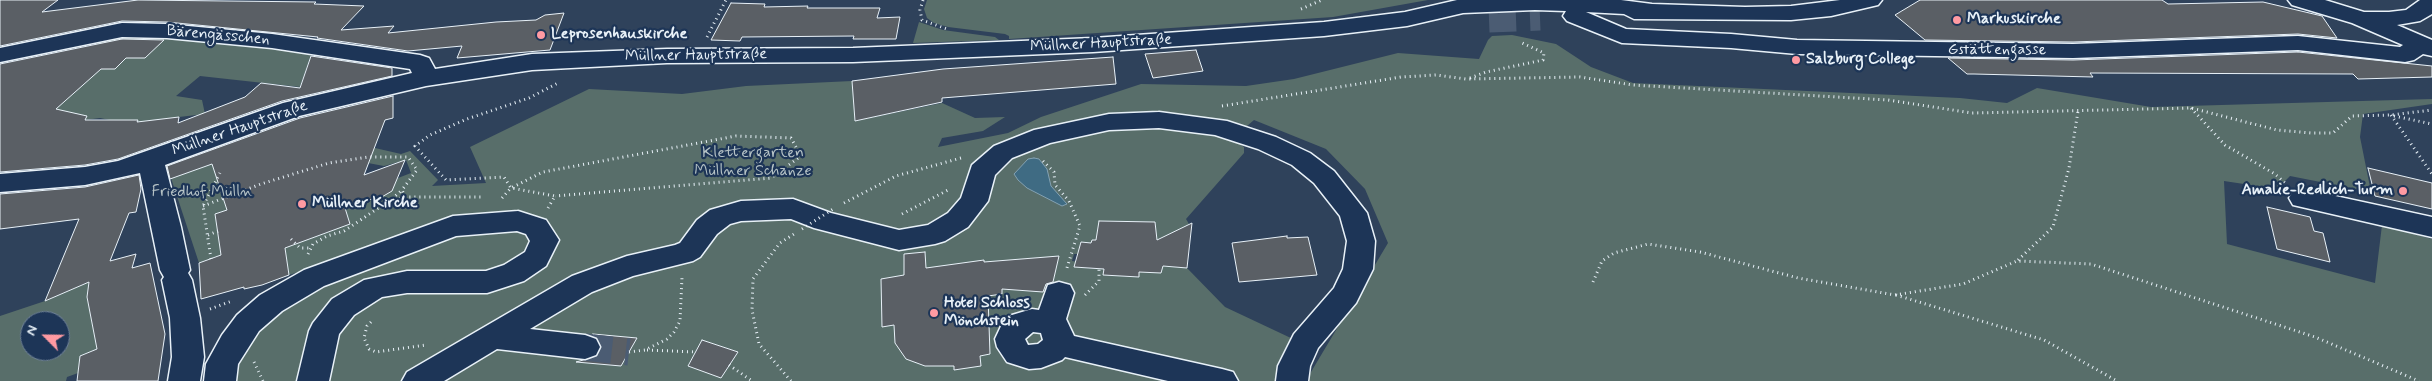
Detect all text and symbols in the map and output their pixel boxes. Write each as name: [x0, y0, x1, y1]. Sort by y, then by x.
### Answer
place label: Markuskirche: [1967, 10, 2061, 30]
marker: Markuskirche: [1951, 14, 1963, 26]
street label: Bärengässchen: [166, 22, 270, 50]
place label: Leprosenhauskirche: [551, 25, 687, 45]
marker: Leprosenhauskirche: [535, 29, 547, 41]
street label: Müllner Hauptstraße: [1030, 31, 1172, 57]
street label: Gstättengasse: [1948, 41, 2046, 61]
street label: Müllner Hauptstraße: [625, 45, 767, 67]
place label: Salzburg College: [1806, 50, 1915, 70]
marker: Salzburg College: [1790, 54, 1802, 66]
street label: Müllner Hauptstraße: [170, 97, 310, 161]
park label: Klettergarten Müllner Schanze: [694, 144, 812, 182]
place label: Amalie-Redlich-Turm: [2242, 181, 2393, 201]
park label: Friedhof Mülln: [151, 183, 253, 203]
marker: Amalie-Redlich-Turm: [2397, 185, 2409, 197]
place label: Müllner Kirche: [312, 194, 418, 214]
marker: Müllner Kirche: [296, 198, 308, 210]
place label: Hotel Schloss Mönchstein: [944, 294, 1030, 332]
marker: Hotel Schloss Mönchstein: [928, 307, 940, 319]
north arrow: [20, 311, 70, 361]
text: N: [22, 323, 42, 338]

